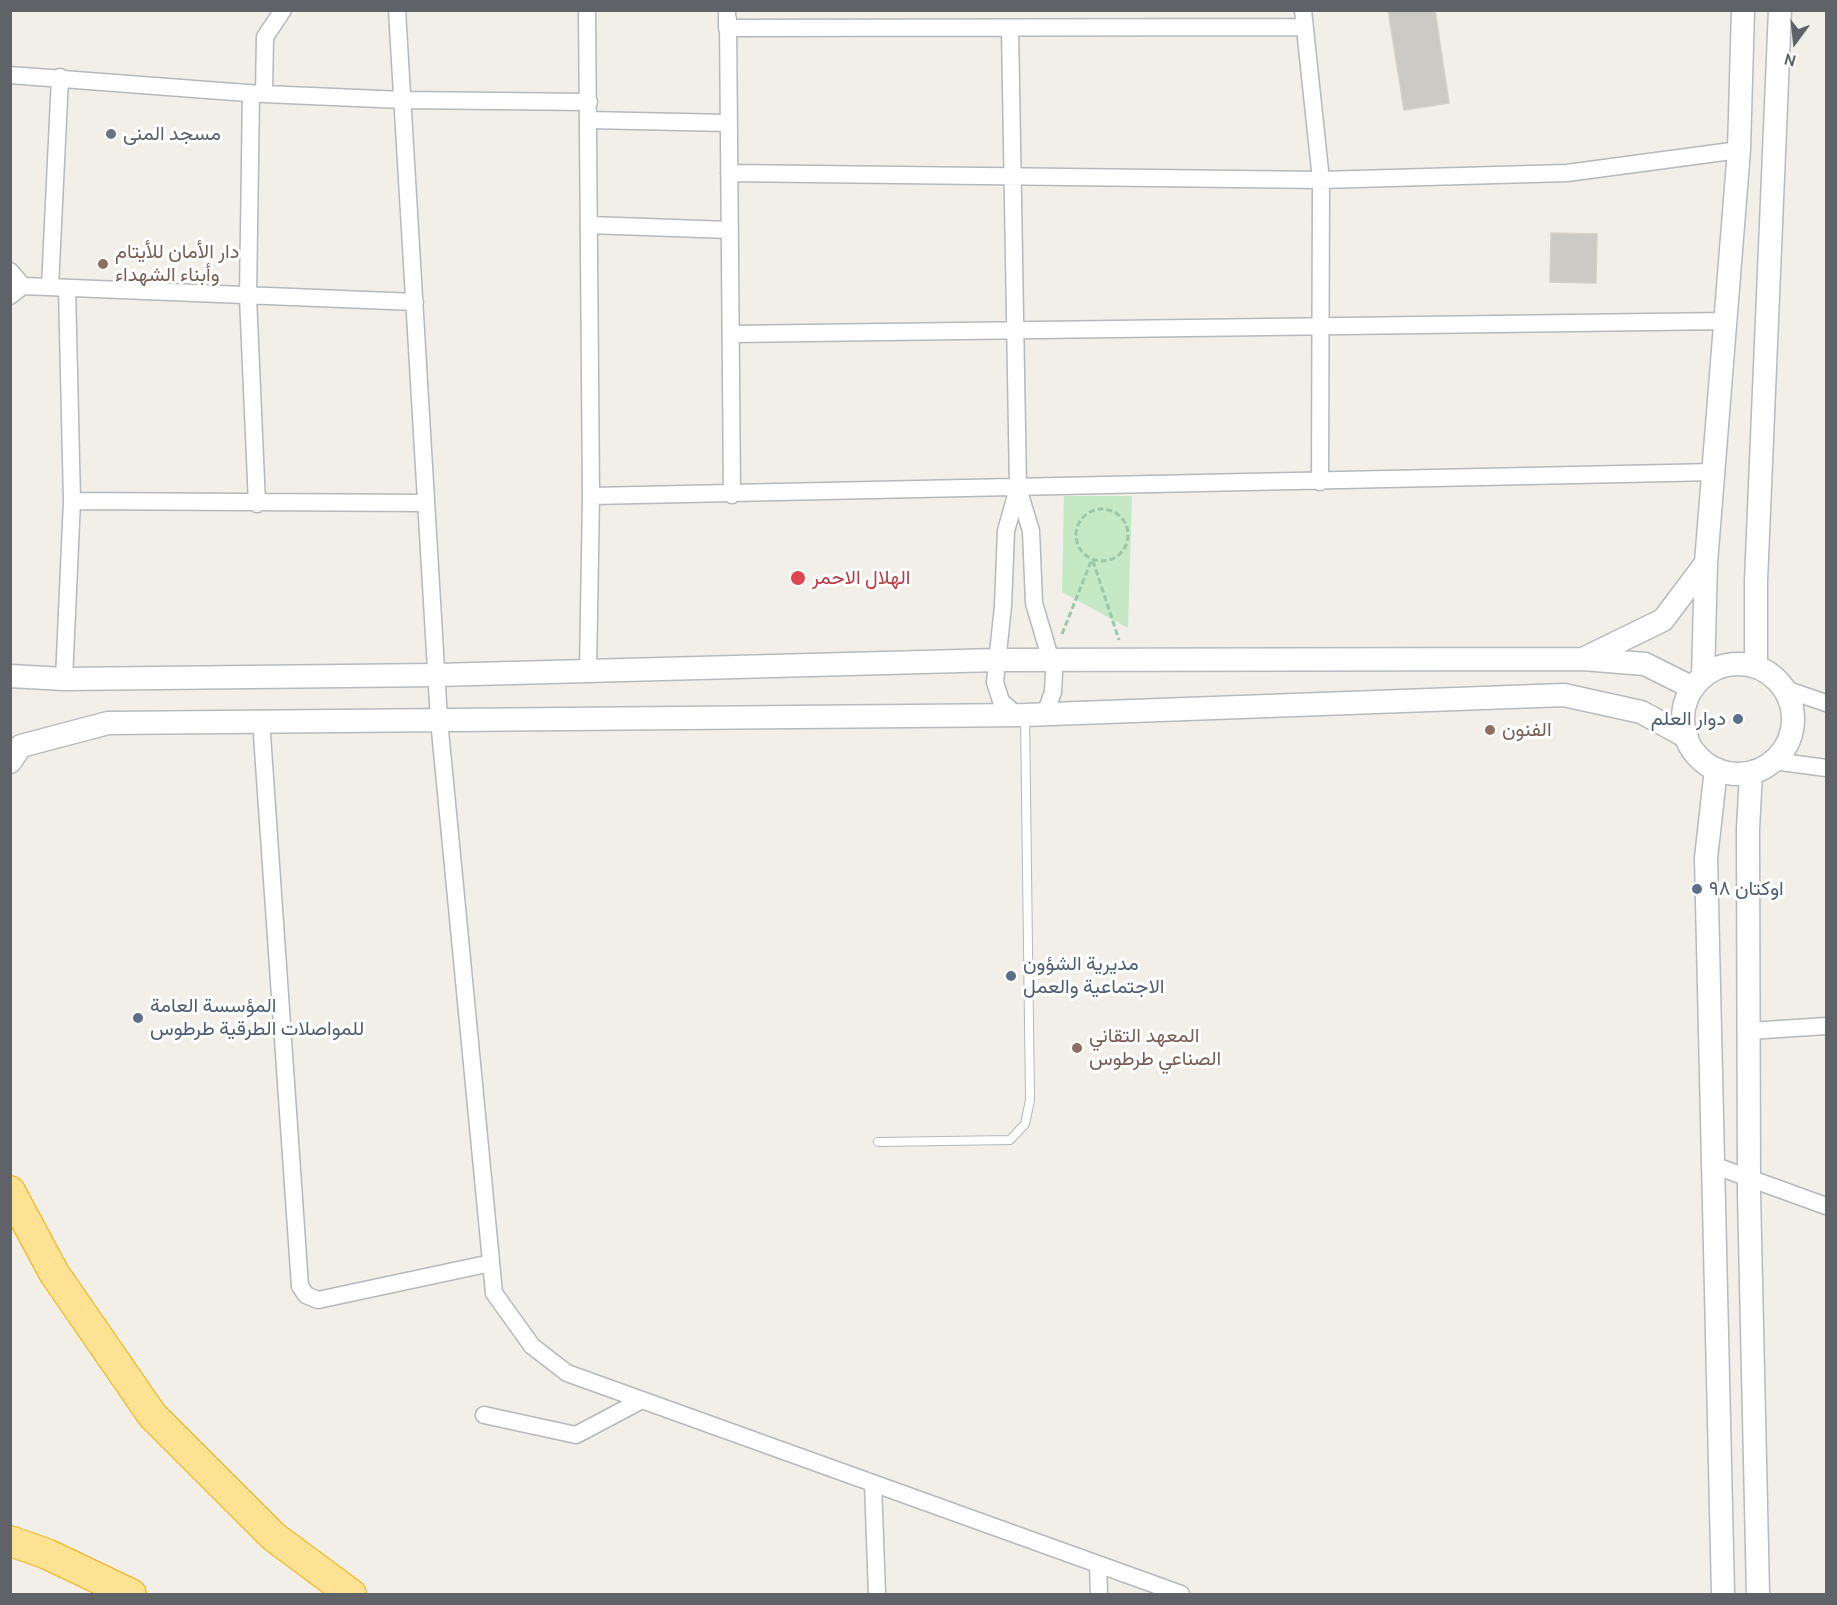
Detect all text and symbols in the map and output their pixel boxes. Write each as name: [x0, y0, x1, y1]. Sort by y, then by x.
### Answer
north arrow: [1765, 12, 1825, 72]
text: N: [1782, 49, 1798, 71]
place label: مسجد المنى: [123, 122, 221, 146]
marker: مسجد المنى: [104, 127, 118, 141]
place label: دار الأمان للأيتام وأبناء الشهداء: [115, 240, 239, 287]
marker: دار الأمان للأيتام وأبناء الشهداء: [96, 257, 110, 271]
place label: الهلال الاحمر: [812, 566, 910, 590]
marker: الهلال الاحمر: [789, 569, 807, 587]
place label: دوار العلم: [1651, 707, 1726, 731]
marker: دوار العلم: [1731, 712, 1745, 726]
place label: الفنون: [1502, 718, 1552, 742]
marker: الفنون: [1483, 723, 1497, 737]
place label: اوكتان ٩٨: [1709, 877, 1784, 901]
marker: اوكتان ٩٨: [1690, 882, 1704, 896]
place label: مديرية الشؤون الاجتماعية والعمل: [1023, 952, 1164, 999]
marker: مديرية الشؤون الاجتماعية والعمل: [1004, 969, 1018, 983]
place label: المؤسسة العامة للمواصلات الطرقية طرطوس: [150, 994, 364, 1041]
marker: المؤسسة العامة للمواصلات الطرقية طرطوس: [131, 1011, 145, 1025]
place label: المعهد التقاني الصناعي طرطوس: [1089, 1024, 1221, 1071]
marker: المعهد التقاني الصناعي طرطوس: [1070, 1041, 1084, 1055]

